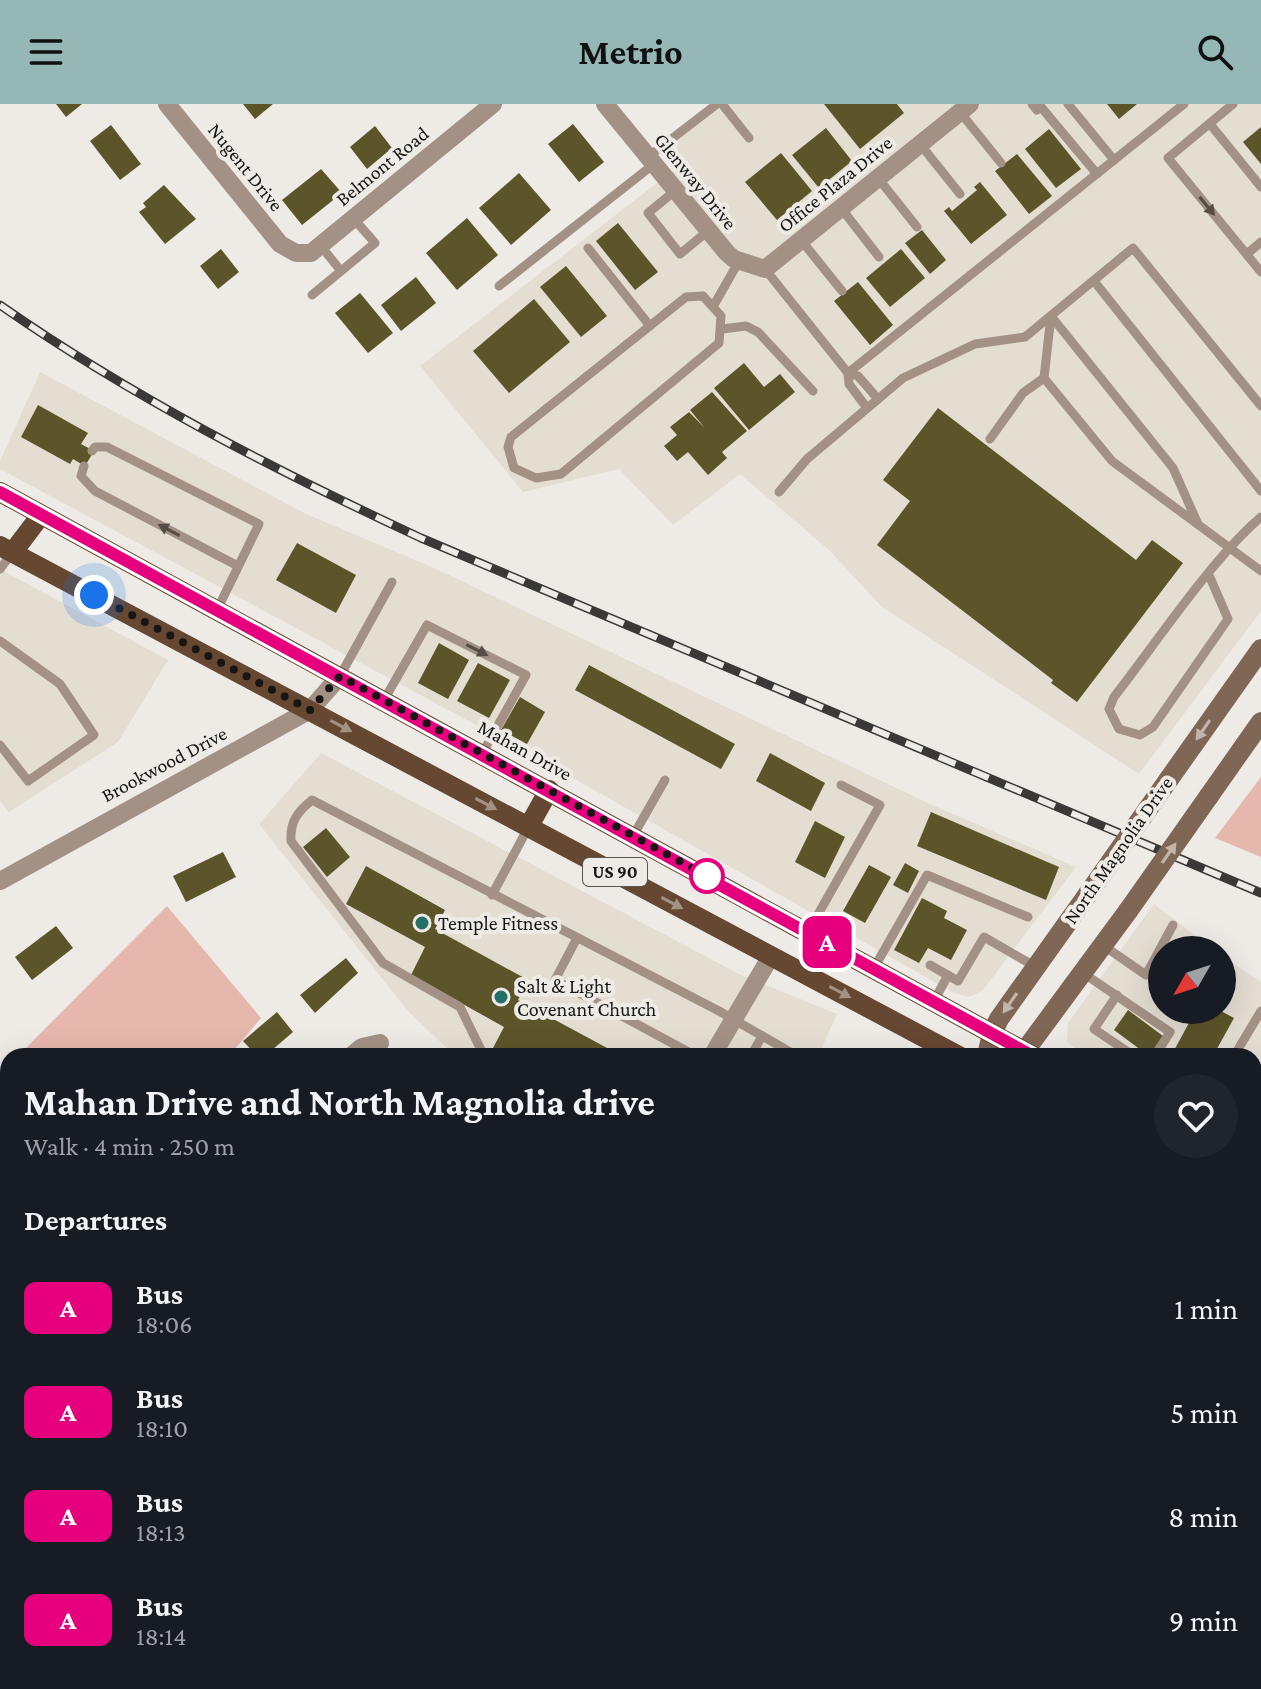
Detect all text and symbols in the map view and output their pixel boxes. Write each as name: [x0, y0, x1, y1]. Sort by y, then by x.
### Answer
icon: menu: [24, 30, 68, 74]
icon: search: [1193, 30, 1237, 74]
text: Metrio: [578, 32, 683, 72]
street label: Nugent Drive: [203, 119, 288, 216]
street label: Belmont Road: [331, 122, 433, 210]
street label: Glenway Drive: [650, 128, 742, 234]
street label: Office Plaza Drive: [774, 131, 897, 237]
one-way arrow: [1198, 196, 1215, 216]
one-way arrow: [158, 523, 181, 536]
your location: [74, 575, 114, 615]
one-way arrow: [465, 643, 488, 657]
street label: Mahan Drive: [474, 715, 576, 785]
one-way arrow: [330, 719, 352, 733]
one-way arrow: [1196, 719, 1211, 740]
street label: Brookwood Drive: [98, 722, 231, 806]
street label: North Magnolia Drive: [1059, 772, 1178, 928]
one-way arrow: [475, 797, 498, 810]
one-way arrow: [1161, 843, 1176, 864]
road number: US 90: [583, 858, 647, 886]
unlabelled marker: [690, 859, 724, 893]
one-way arrow: [660, 896, 683, 910]
place label: Temple Fitness: [438, 912, 558, 935]
marker: Temple Fitness: [413, 914, 431, 932]
line badge: A: [801, 916, 853, 968]
text: A: [819, 926, 835, 957]
north arrow: [1148, 936, 1236, 1024]
map controls: [1148, 936, 1236, 1024]
place label: Salt & Light Covenant Church: [517, 975, 657, 1020]
one-way arrow: [828, 986, 851, 999]
marker: Salt & Light Covenant Church: [492, 988, 510, 1006]
one-way arrow: [1003, 992, 1018, 1013]
button: heart: [1154, 1074, 1238, 1158]
text: Mahan Drive and North Magnolia drive: [24, 1081, 655, 1123]
text: Walk · 4 min · 250 m: [24, 1132, 235, 1161]
text: Departures: [24, 1203, 167, 1236]
text: Bus: [136, 1277, 183, 1310]
text: A: [60, 1292, 76, 1323]
text: 1 min: [1174, 1292, 1238, 1325]
text: 18:06: [136, 1310, 192, 1339]
text: Bus: [136, 1381, 183, 1414]
text: A: [60, 1396, 76, 1427]
text: 5 min: [1170, 1396, 1238, 1429]
text: 18:10: [136, 1414, 188, 1443]
text: Bus: [136, 1485, 183, 1518]
text: A: [60, 1500, 76, 1531]
text: 8 min: [1168, 1500, 1238, 1533]
text: 18:13: [136, 1518, 186, 1547]
text: Bus: [136, 1589, 183, 1622]
text: A: [60, 1604, 76, 1635]
text: 9 min: [1169, 1604, 1238, 1637]
text: 18:14: [136, 1622, 186, 1651]

